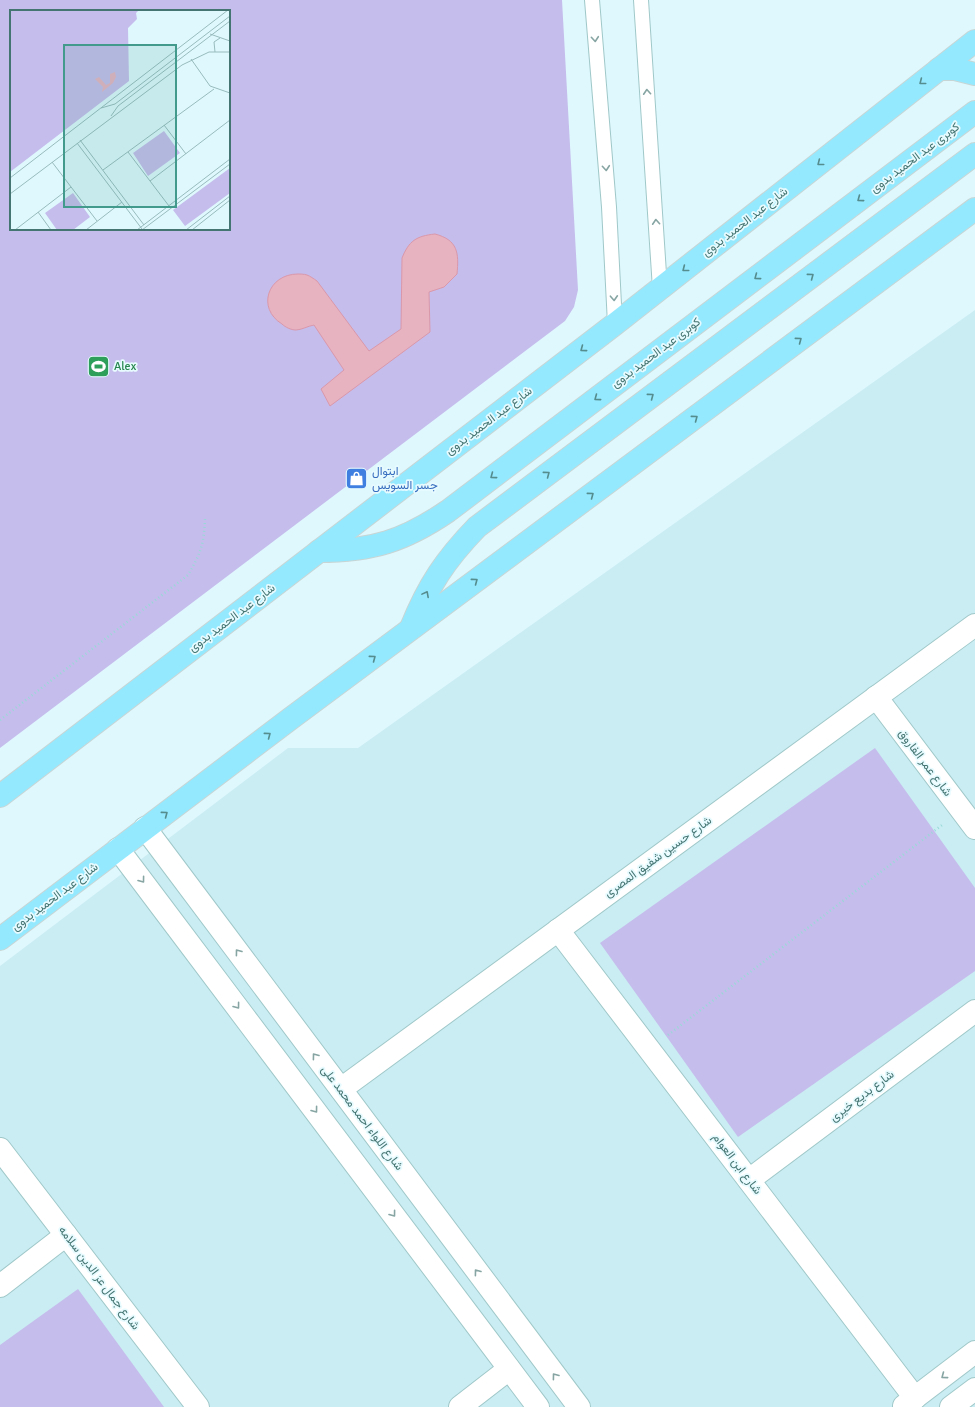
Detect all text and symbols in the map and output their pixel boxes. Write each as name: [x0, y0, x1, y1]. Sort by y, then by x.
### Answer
inset map: [10, 10, 230, 230]
one-way arrow: [591, 36, 600, 42]
one-way arrow: [920, 78, 927, 85]
one-way arrow: [643, 89, 652, 95]
street label: كوبرى عبد الحميد بدوى: [867, 120, 963, 196]
one-way arrow: [818, 158, 825, 165]
one-way arrow: [601, 165, 610, 171]
street label: شارع عبد الحميد بدوى: [699, 184, 791, 261]
one-way arrow: [858, 194, 865, 201]
one-way arrow: [651, 219, 660, 225]
one-way arrow: [682, 264, 689, 271]
one-way arrow: [754, 272, 761, 279]
one-way arrow: [807, 274, 814, 281]
one-way arrow: [609, 295, 618, 301]
street label: كوبرى عبد الحميد بدوى: [608, 315, 704, 391]
one-way arrow: [795, 338, 802, 345]
one-way arrow: [580, 344, 587, 351]
sports icon: Alex: [85, 353, 111, 379]
place label: Alex: [114, 359, 137, 374]
street label: شارع عبد الحميد بدوى: [443, 384, 536, 459]
one-way arrow: [594, 393, 601, 401]
one-way arrow: [646, 394, 653, 401]
one-way arrow: [691, 415, 698, 422]
place label: ابتوال جسر السويس: [372, 464, 438, 493]
shop icon: ابتوال جسر السويس: [343, 465, 369, 491]
one-way arrow: [491, 472, 498, 479]
one-way arrow: [542, 472, 549, 479]
one-way arrow: [587, 492, 594, 500]
one-way arrow: [471, 579, 478, 586]
street label: شارع عبد الحميد بدوى: [186, 581, 279, 656]
one-way arrow: [422, 591, 429, 598]
one-way arrow: [368, 655, 375, 662]
street label: شارع عمر الفاروق: [894, 726, 955, 800]
one-way arrow: [264, 733, 271, 740]
one-way arrow: [160, 811, 167, 818]
street label: شارع حسين شفيق المصرى: [601, 813, 715, 902]
street label: شارع عبد الحميد بدوى: [9, 860, 102, 935]
one-way arrow: [137, 876, 144, 883]
one-way arrow: [235, 949, 242, 956]
one-way arrow: [232, 1002, 239, 1009]
one-way arrow: [313, 1053, 320, 1060]
street label: شارع اللواء احمد محمد على: [317, 1063, 406, 1174]
street label: شارع بديع خيرى: [827, 1067, 898, 1126]
one-way arrow: [310, 1106, 317, 1113]
street label: شارع ابن العوام: [708, 1130, 765, 1198]
one-way arrow: [388, 1210, 396, 1217]
street label: شارع جمال عز الدين سلامه: [54, 1223, 143, 1333]
one-way arrow: [475, 1269, 482, 1276]
one-way arrow: [941, 1371, 948, 1379]
one-way arrow: [553, 1373, 560, 1380]

